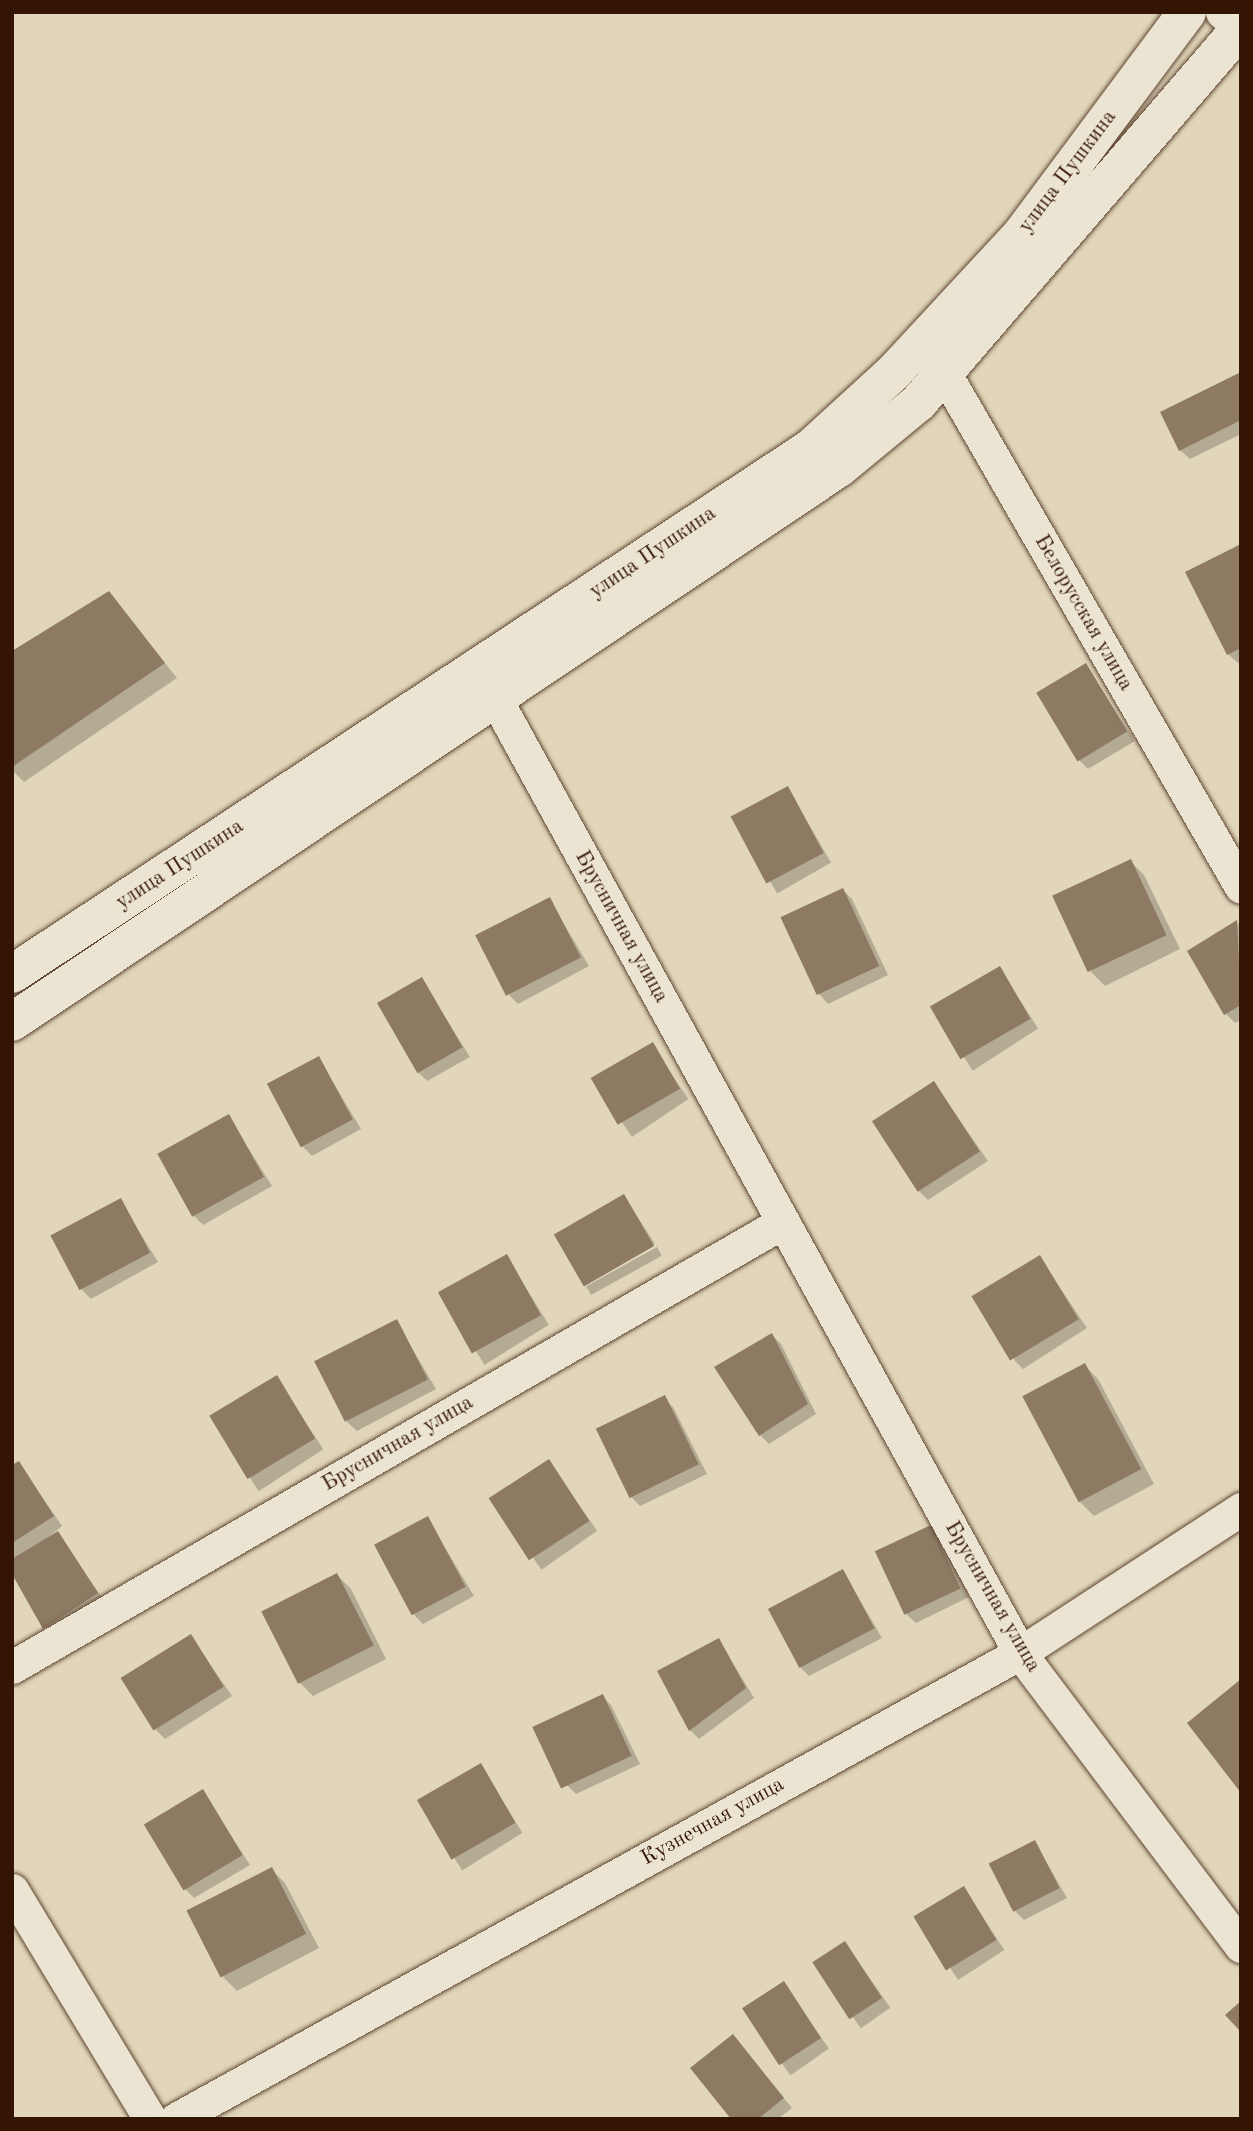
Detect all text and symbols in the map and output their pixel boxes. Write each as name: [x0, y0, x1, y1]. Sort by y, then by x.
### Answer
street label: улица Пушкина: [1014, 106, 1122, 238]
street label: улица Пушкина: [585, 501, 721, 605]
street label: Белорусская улица: [1028, 531, 1138, 695]
street label: улица Пушкина: [111, 814, 249, 916]
street label: Брусничная улица: [569, 846, 673, 1008]
street label: Брусничная улица: [318, 1391, 478, 1497]
street label: Брусничная улица: [939, 1517, 1045, 1677]
street label: Кузнечная улица: [637, 1772, 789, 1872]

